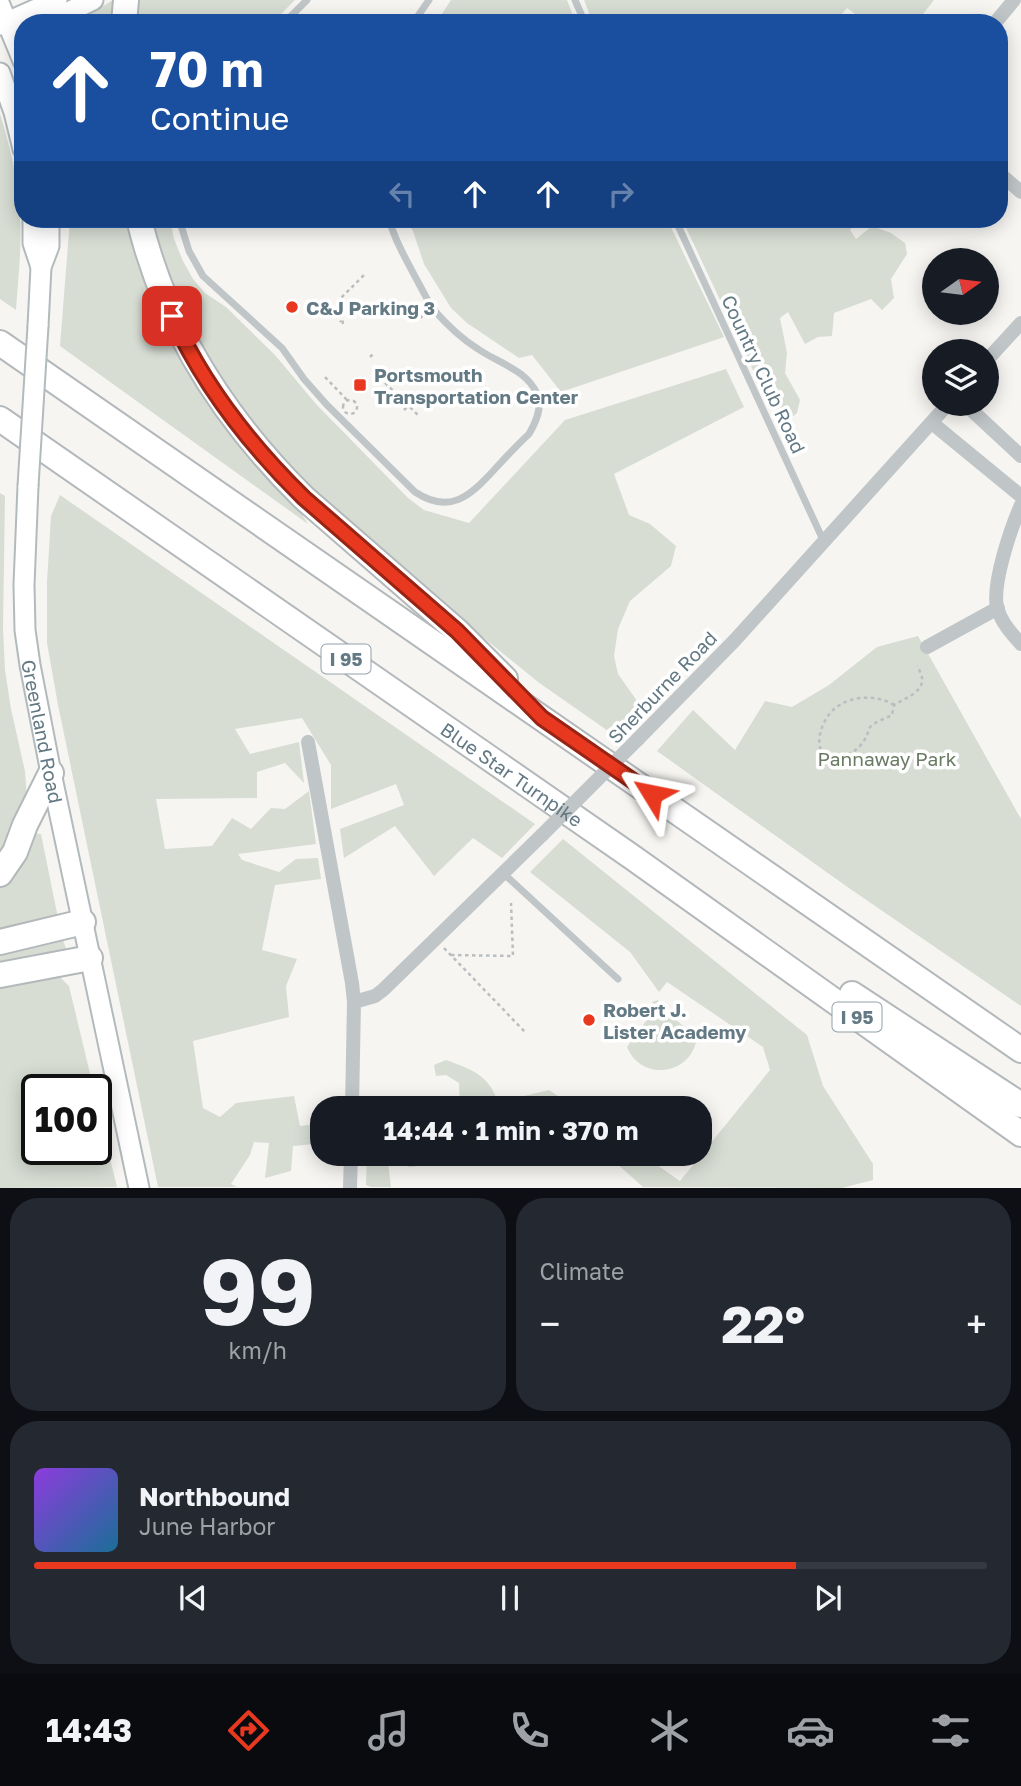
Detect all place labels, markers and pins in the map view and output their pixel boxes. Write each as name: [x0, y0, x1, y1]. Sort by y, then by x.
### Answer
pin: [142, 286, 202, 346]
place label: C&J Parking 3: [306, 296, 435, 319]
marker: C&J Parking 3: [284, 299, 300, 315]
place label: Portsmouth Transportation Center: [374, 363, 579, 408]
marker: Portsmouth Transportation Center: [352, 377, 368, 393]
place label: Robert J. Lister Academy: [603, 998, 747, 1043]
marker: Robert J. Lister Academy: [581, 1012, 597, 1028]

